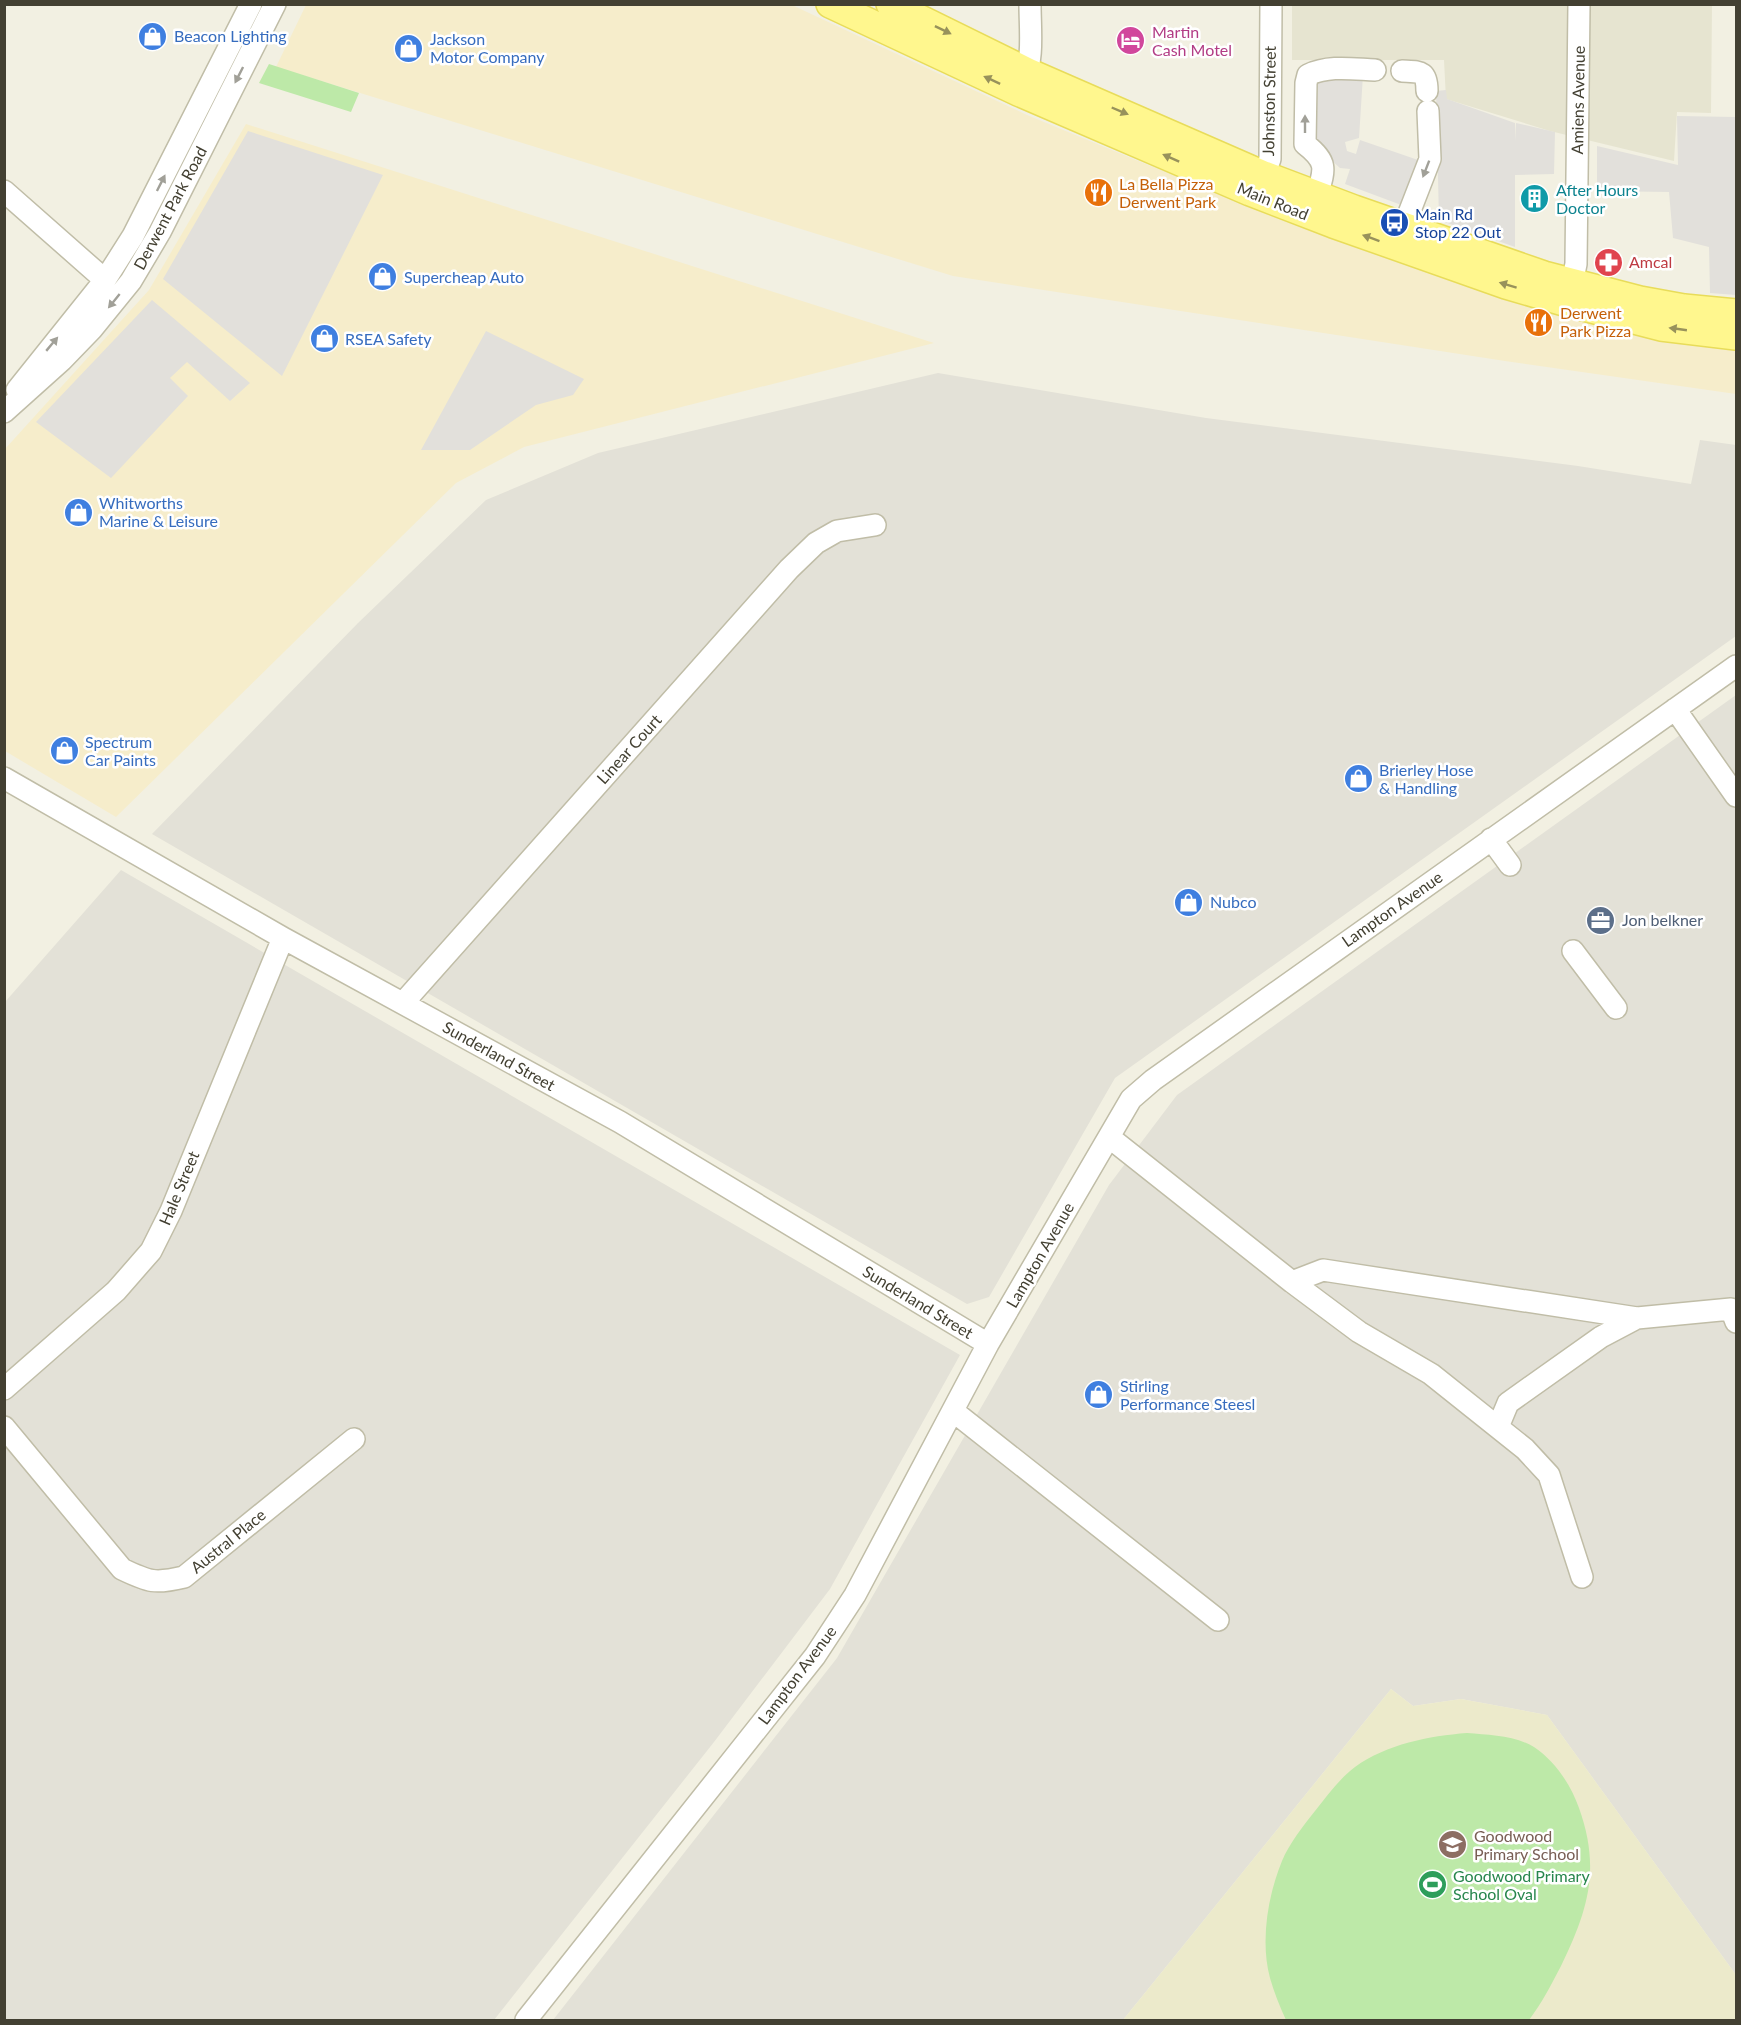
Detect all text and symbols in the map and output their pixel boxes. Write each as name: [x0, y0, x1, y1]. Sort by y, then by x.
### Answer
shop icon: Beacon Lighting: [137, 20, 169, 52]
place label: Martin Cash Motel: [1152, 22, 1232, 59]
hotel icon: Martin Cash Motel: [1115, 25, 1147, 57]
place label: Beacon Lighting: [174, 26, 287, 45]
one-way arrow: [934, 26, 951, 35]
place label: Jackson Motor Company: [430, 29, 545, 66]
shop icon: Jackson Motor Company: [393, 32, 425, 64]
street label: Johnston Street: [1258, 45, 1279, 156]
street label: Amiens Avenue: [1567, 46, 1588, 154]
one-way arrow: [234, 67, 244, 84]
one-way arrow: [983, 75, 1000, 84]
one-way arrow: [1111, 107, 1129, 117]
one-way arrow: [1300, 115, 1310, 134]
street label: Derwent Park Road: [129, 143, 210, 273]
one-way arrow: [1162, 153, 1179, 162]
one-way arrow: [1421, 160, 1431, 178]
one-way arrow: [155, 174, 165, 192]
place label: La Bella Pizza Derwent Park: [1119, 174, 1217, 211]
restaurant icon: La Bella Pizza Derwent Park: [1082, 177, 1114, 209]
street label: Main Road: [1235, 178, 1311, 223]
place label: After Hours Doctor: [1556, 180, 1638, 217]
building icon: After Hours Doctor: [1519, 183, 1551, 215]
place label: Main Rd Stop 22 Out: [1415, 204, 1501, 241]
bus stop icon: Main Rd Stop 22 Out: [1378, 207, 1410, 239]
one-way arrow: [1362, 232, 1380, 242]
pharmacy icon: Amcal: [1592, 246, 1624, 278]
place label: Amcal: [1629, 252, 1672, 271]
shop icon: Supercheap Auto: [367, 261, 399, 293]
place label: Supercheap Auto: [404, 267, 524, 286]
one-way arrow: [1499, 280, 1517, 290]
one-way arrow: [109, 293, 121, 308]
place label: Derwent Park Pizza: [1560, 303, 1631, 340]
restaurant icon: Derwent Park Pizza: [1523, 306, 1555, 338]
shop icon: RSEA Safety: [308, 323, 340, 355]
one-way arrow: [1669, 325, 1688, 334]
place label: RSEA Safety: [345, 329, 432, 348]
one-way arrow: [46, 336, 59, 352]
place label: Whitworths Marine & Leisure: [99, 493, 218, 530]
shop icon: Whitworths Marine & Leisure: [62, 496, 94, 528]
street label: Linear Court: [592, 710, 665, 787]
place label: Spectrum Car Paints: [85, 732, 156, 769]
shop icon: Spectrum Car Paints: [48, 735, 80, 767]
place label: Brierley Hose & Handling: [1379, 760, 1474, 797]
shop icon: Brierley Hose & Handling: [1342, 763, 1374, 795]
street label: Lampton Avenue: [1338, 867, 1446, 950]
shop icon: Nubco: [1173, 886, 1205, 918]
place label: Nubco: [1210, 892, 1257, 911]
office icon: Jon belkner: [1585, 904, 1617, 936]
place label: Jon belkner: [1622, 910, 1703, 929]
street label: Sunderland Street: [440, 1017, 559, 1094]
street label: Hale Street: [154, 1148, 203, 1228]
street label: Lampton Avenue: [1002, 1199, 1077, 1311]
street label: Sunderland Street: [860, 1261, 977, 1342]
place label: Stirling Performance Steesl: [1120, 1376, 1255, 1413]
shop icon: Stirling Performance Steesl: [1083, 1379, 1115, 1411]
street label: Austral Place: [186, 1505, 269, 1577]
street label: Lampton Avenue: [753, 1622, 840, 1728]
place label: Goodwood Primary School: [1474, 1826, 1579, 1863]
school or university icon: Goodwood Primary School: [1437, 1829, 1469, 1861]
place label: Goodwood Primary School Oval: [1453, 1866, 1590, 1903]
sports icon: Goodwood Primary School Oval: [1416, 1869, 1448, 1901]

